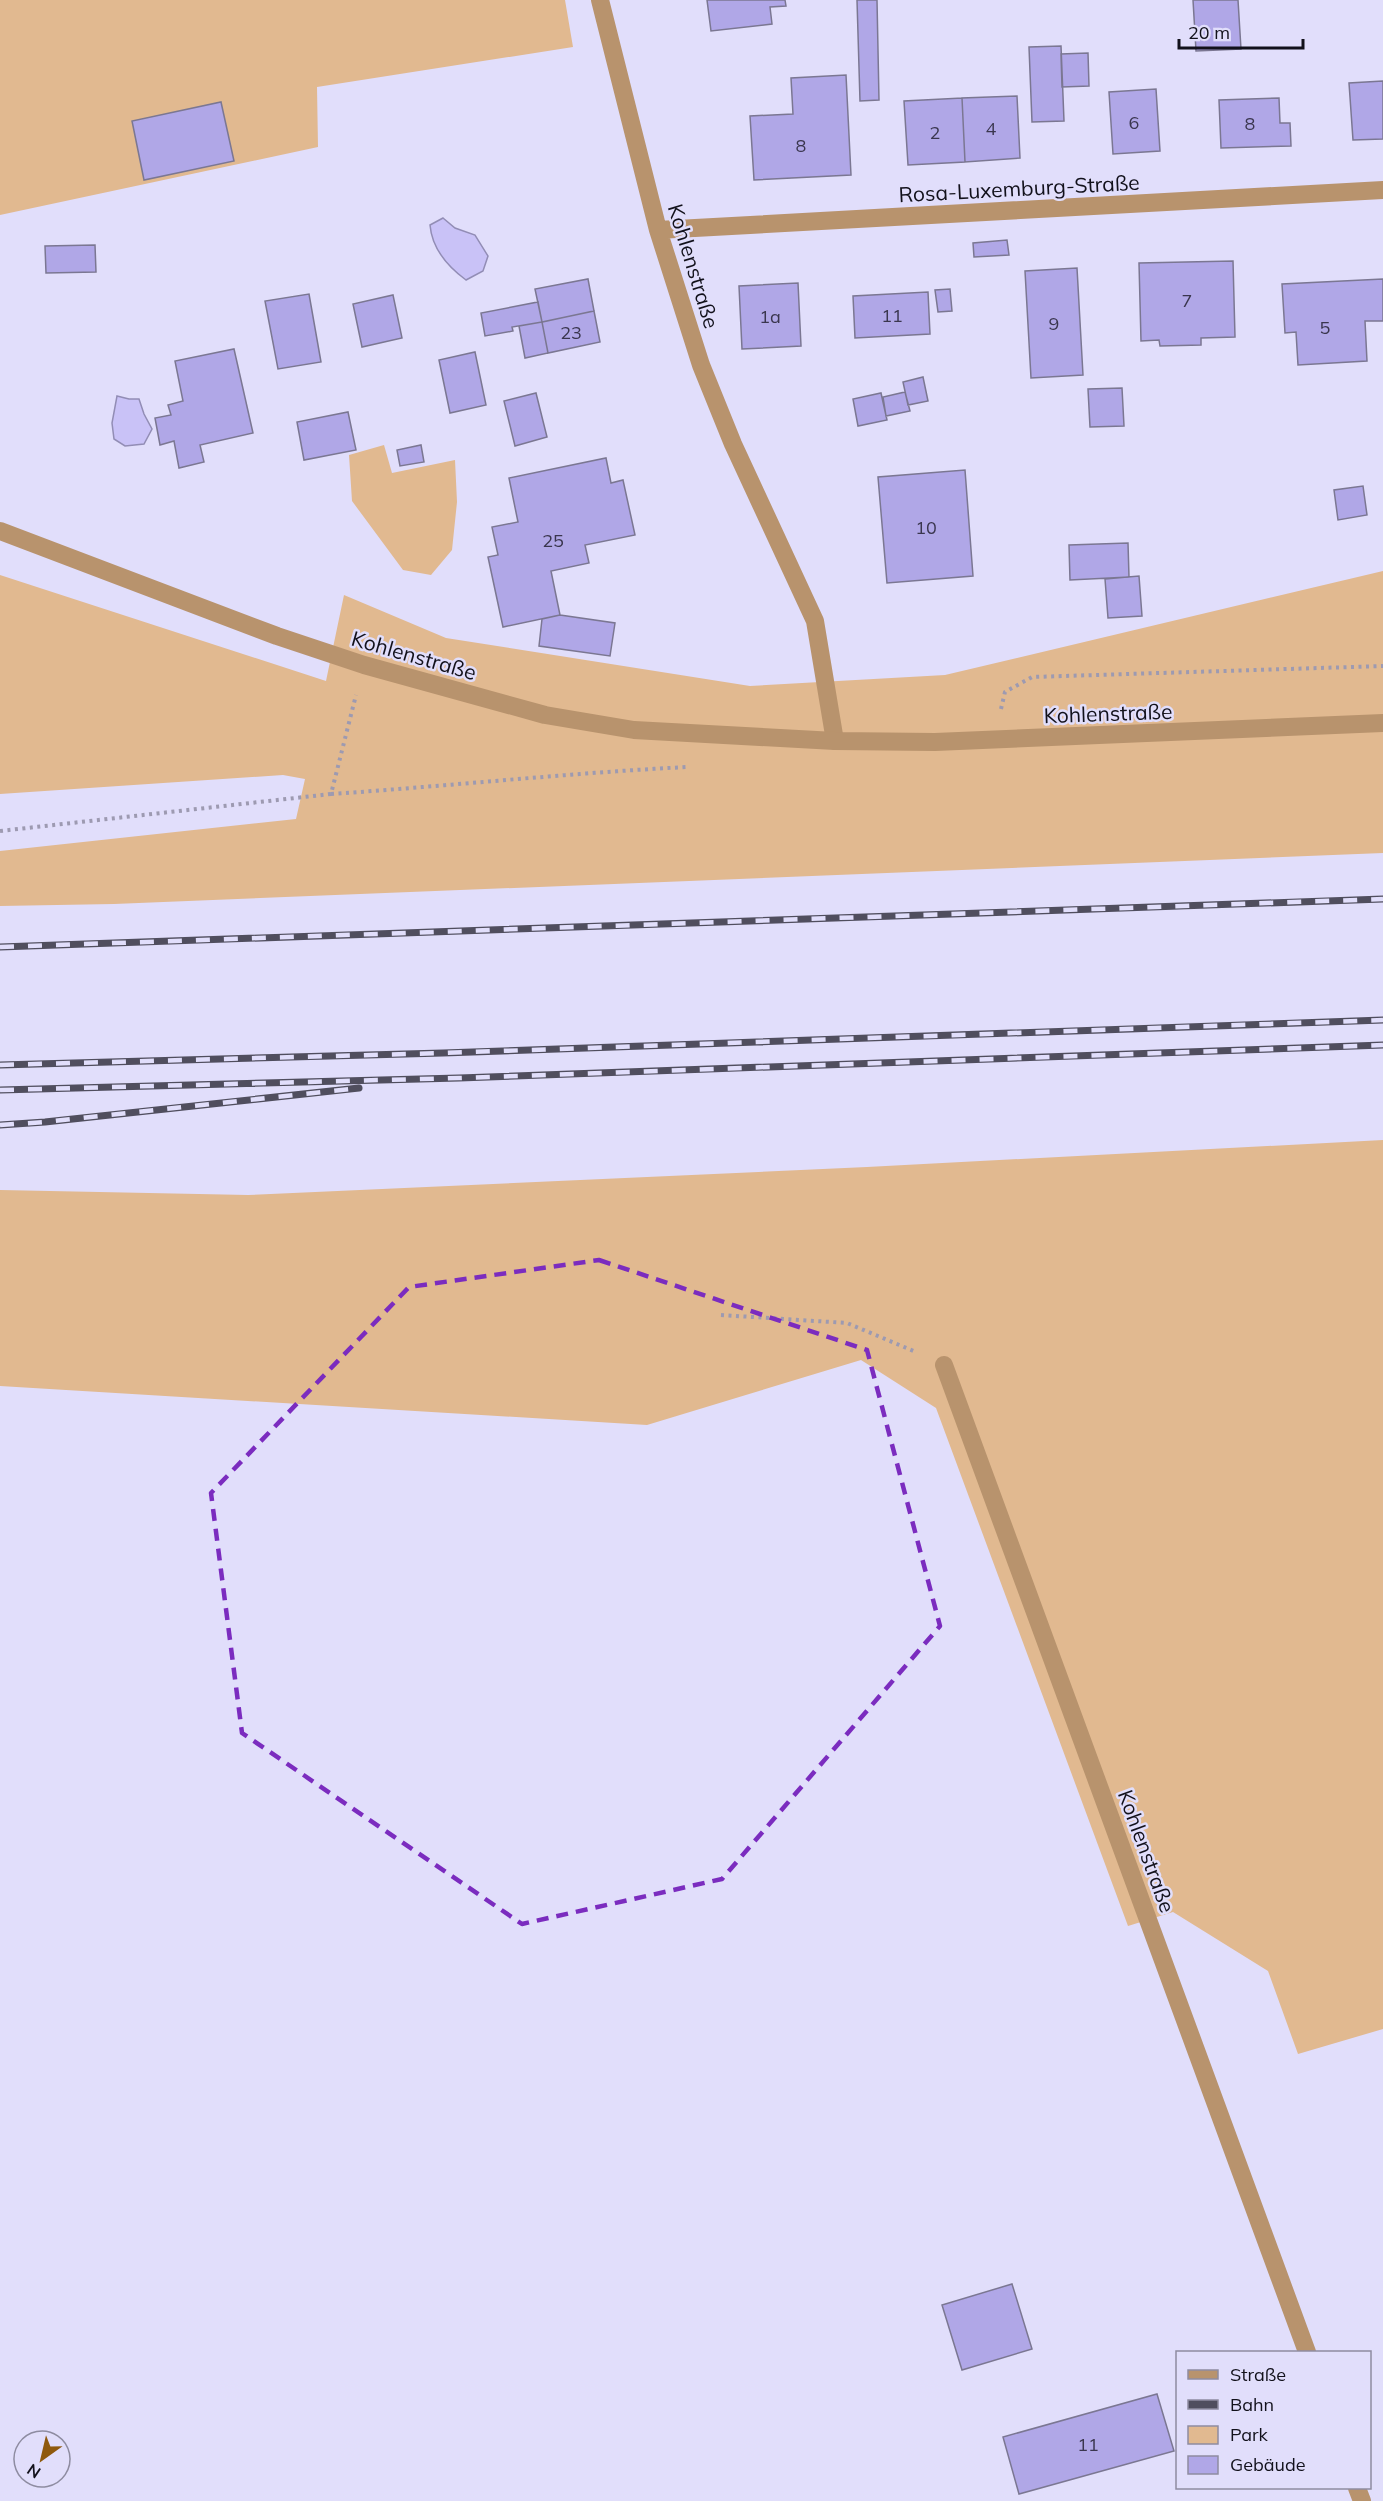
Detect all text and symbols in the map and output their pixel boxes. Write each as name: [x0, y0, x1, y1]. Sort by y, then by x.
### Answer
scale bar: [1179, 12, 1304, 50]
text: 20 m: [1188, 21, 1230, 44]
house number: 6: [1129, 111, 1139, 134]
house number: 8: [1245, 112, 1255, 135]
house number: 4: [986, 117, 997, 140]
house number: 2: [930, 121, 940, 144]
house number: 8: [796, 134, 806, 157]
street label: Rosa-Luxemburg-Straße: [898, 169, 1140, 207]
street label: Kohlenstraße: [663, 201, 725, 331]
house number: 7: [1182, 289, 1192, 312]
house number: 11: [881, 304, 903, 327]
house number: 1a: [759, 305, 781, 328]
house number: 9: [1049, 312, 1059, 335]
house number: 5: [1320, 316, 1331, 339]
house number: 23: [560, 321, 582, 344]
house number: 10: [915, 516, 937, 539]
house number: 25: [542, 529, 564, 552]
street label: Kohlenstraße: [349, 625, 479, 685]
street label: Kohlenstraße: [1043, 698, 1173, 728]
street label: Kohlenstraße: [1113, 1786, 1181, 1916]
legend: [1176, 2351, 1371, 2489]
text: Straße: [1230, 2363, 1286, 2386]
text: Bahn: [1230, 2393, 1274, 2416]
text: Park: [1230, 2423, 1269, 2446]
north arrow: [12, 2429, 72, 2489]
house number: 11: [1077, 2433, 1099, 2456]
text: Gebäude: [1230, 2453, 1306, 2476]
text: N: [23, 2460, 44, 2483]

